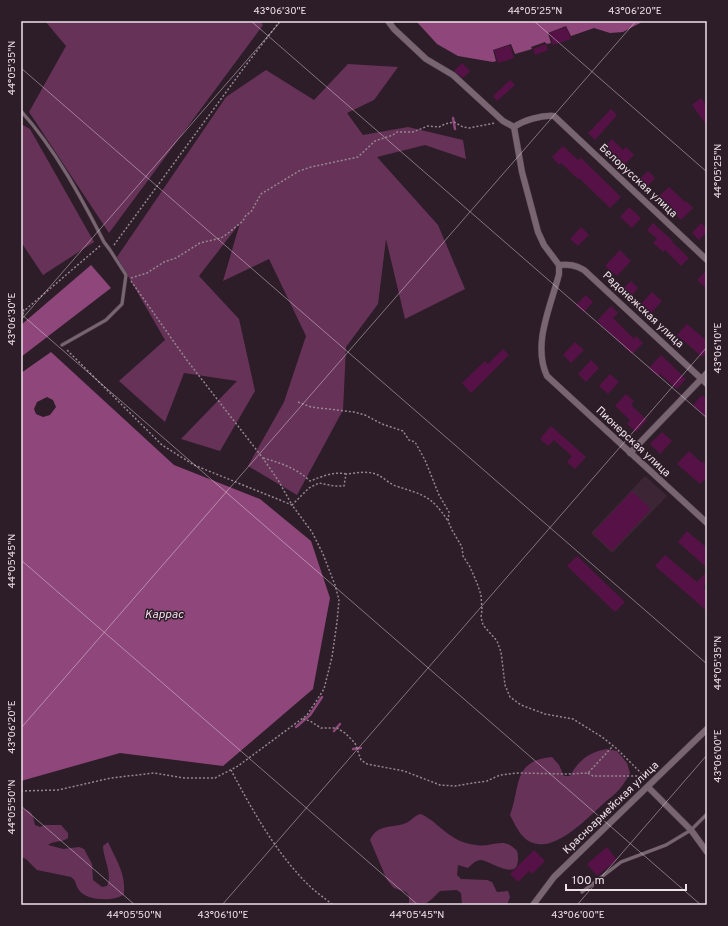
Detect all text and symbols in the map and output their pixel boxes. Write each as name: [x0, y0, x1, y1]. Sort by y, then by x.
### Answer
text: 43°06'30"E: [253, 5, 307, 18]
text: 44°05'25"N: [508, 5, 562, 18]
text: 43°06'20"E: [608, 5, 662, 18]
text: 44°05'35"N: [6, 41, 19, 95]
street label: Белорусская улица: [596, 141, 680, 221]
text: 44°05'25"N: [712, 144, 725, 198]
street label: Радонежская улица: [600, 269, 687, 351]
text: 43°06'30"E: [6, 292, 19, 346]
text: 43°06'10"E: [712, 322, 725, 374]
street label: Пионерская улица: [593, 404, 673, 480]
text: 44°05'45"N: [6, 534, 19, 588]
water label: Каррас: [145, 607, 184, 623]
text: 44°05'35"N: [712, 636, 725, 690]
text: 43°06'20"E: [6, 700, 19, 754]
text: 43°06'00"E: [712, 729, 725, 783]
street label: Красноармейская улица: [560, 758, 662, 857]
text: 44°05'50"N: [6, 779, 19, 835]
scale bar: [566, 866, 686, 892]
text: 100 m: [572, 873, 605, 889]
text: 44°05'50"N: [106, 909, 162, 922]
text: 43°06'10"E: [197, 909, 249, 922]
text: 44°05'45"N: [390, 909, 444, 922]
text: 43°06'00"E: [551, 909, 605, 922]

